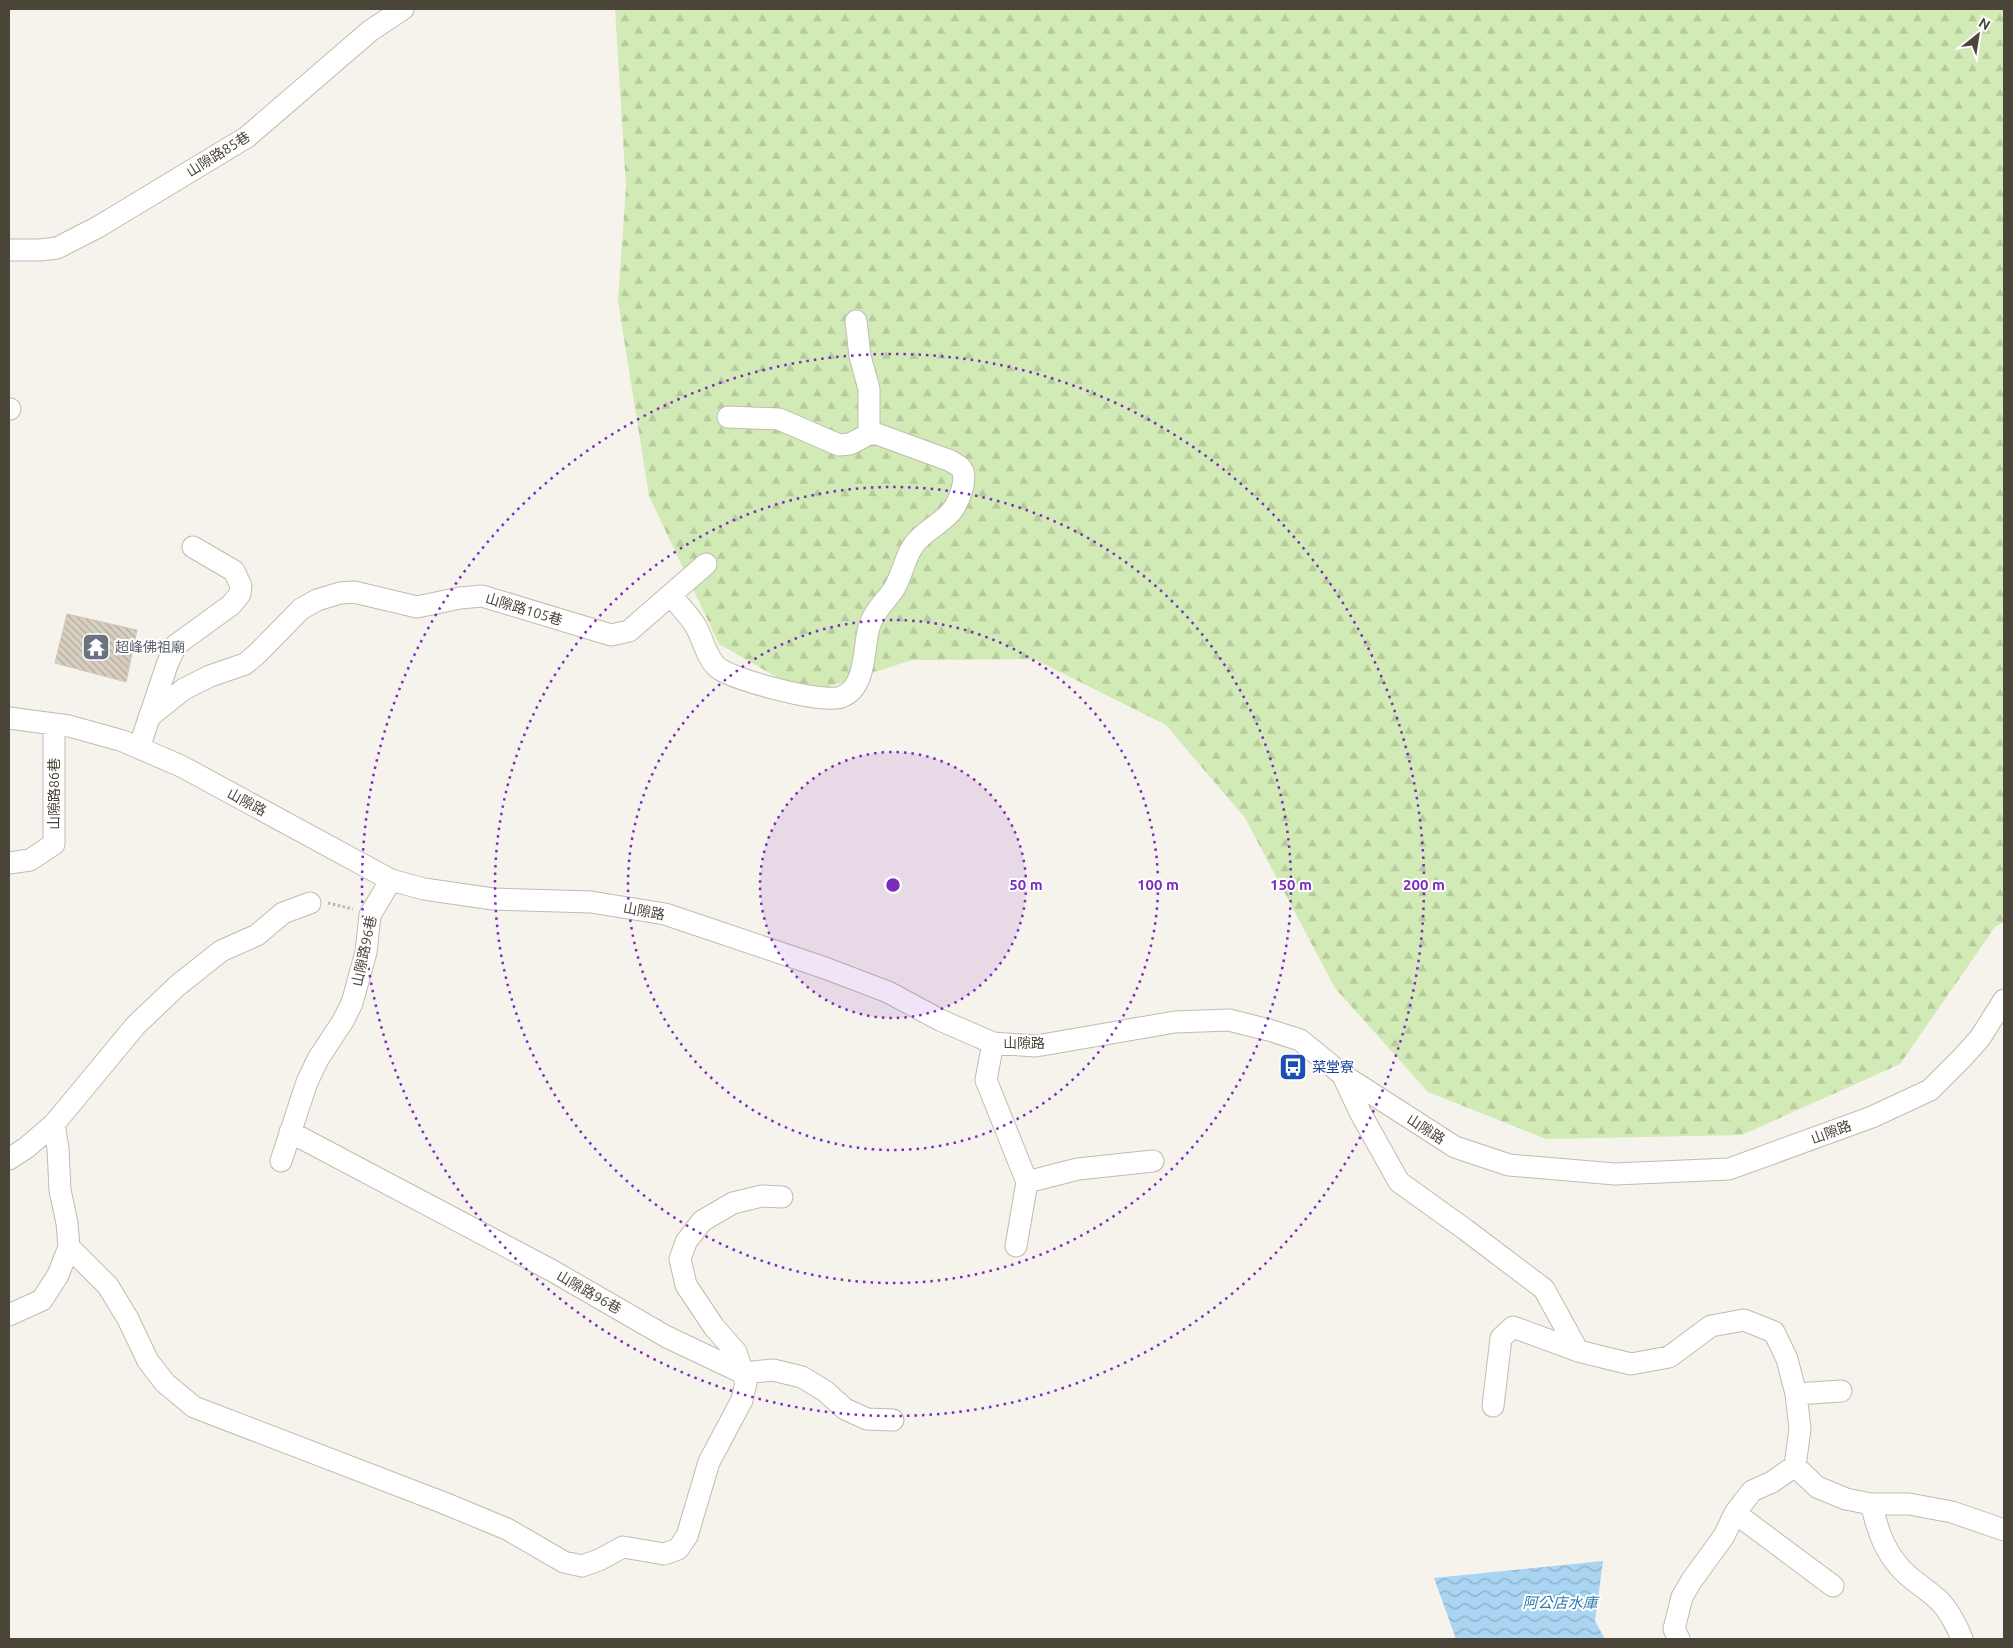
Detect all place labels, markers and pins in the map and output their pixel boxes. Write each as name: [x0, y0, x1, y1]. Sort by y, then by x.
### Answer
temple icon: 超峰佛祖廟: [81, 632, 111, 662]
place label: 超峰佛祖廟: [115, 639, 185, 655]
centre of rings: [884, 876, 902, 894]
bus stop icon: 菜堂寮: [1278, 1052, 1308, 1082]
place label: 菜堂寮: [1312, 1059, 1354, 1075]

